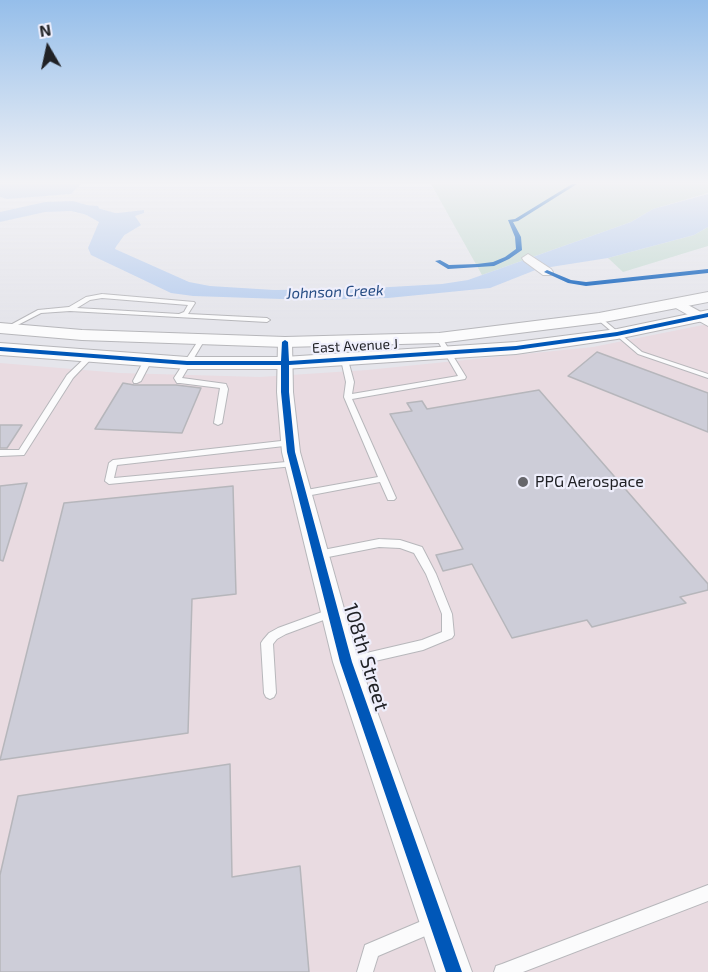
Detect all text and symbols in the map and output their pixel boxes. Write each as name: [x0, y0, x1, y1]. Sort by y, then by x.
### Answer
north arrow: [18, 18, 78, 78]
text: N: [38, 19, 52, 40]
water label: Johnson Creek: [286, 281, 384, 303]
street label: East Avenue J: [312, 335, 398, 357]
place label: PPG Aerospace: [535, 472, 644, 492]
marker: PPG Aerospace: [516, 475, 530, 489]
street label: 108th Street: [338, 600, 394, 714]

